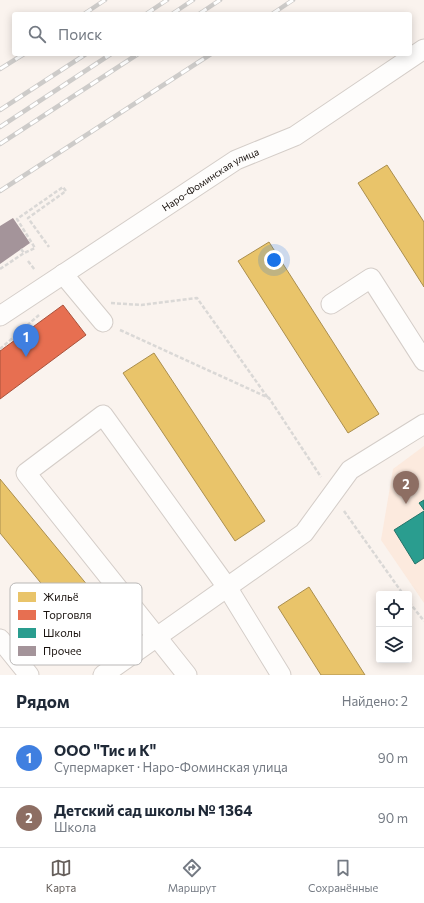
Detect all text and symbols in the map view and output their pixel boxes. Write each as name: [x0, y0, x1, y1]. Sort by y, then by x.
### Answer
search box: [12, 12, 412, 56]
icon: search: [26, 23, 48, 45]
text: Поиск: [58, 25, 102, 43]
street label: Наро-Фоминская улица: [159, 145, 261, 213]
your location: [264, 250, 284, 270]
pin: 1: [13, 324, 39, 357]
pin: 2: [393, 471, 419, 504]
legend: [10, 583, 142, 665]
text: Жильё: [43, 590, 79, 603]
map controls: [376, 591, 412, 663]
button: locate: [376, 591, 412, 627]
text: Торговля: [43, 608, 92, 621]
text: Школы: [43, 626, 81, 639]
button: layers: [376, 627, 412, 663]
text: Прочее: [43, 644, 82, 657]
text: Рядом: [16, 691, 70, 712]
text: Найдено: 2: [342, 693, 408, 709]
text: ООО "Тис и К": [54, 741, 156, 759]
text: 1: [26, 750, 32, 766]
text: 90 m: [378, 750, 408, 766]
text: Супермаркет · Наро-Фоминская улица: [54, 759, 288, 775]
text: Детский сад школы № 1364: [54, 801, 252, 819]
text: 2: [25, 810, 33, 826]
text: 90 m: [378, 810, 408, 826]
text: Школа: [54, 819, 96, 835]
tab: Карта: [46, 857, 76, 894]
tab: Маршрут: [168, 857, 216, 894]
tab: Сохранённые: [308, 857, 378, 894]

